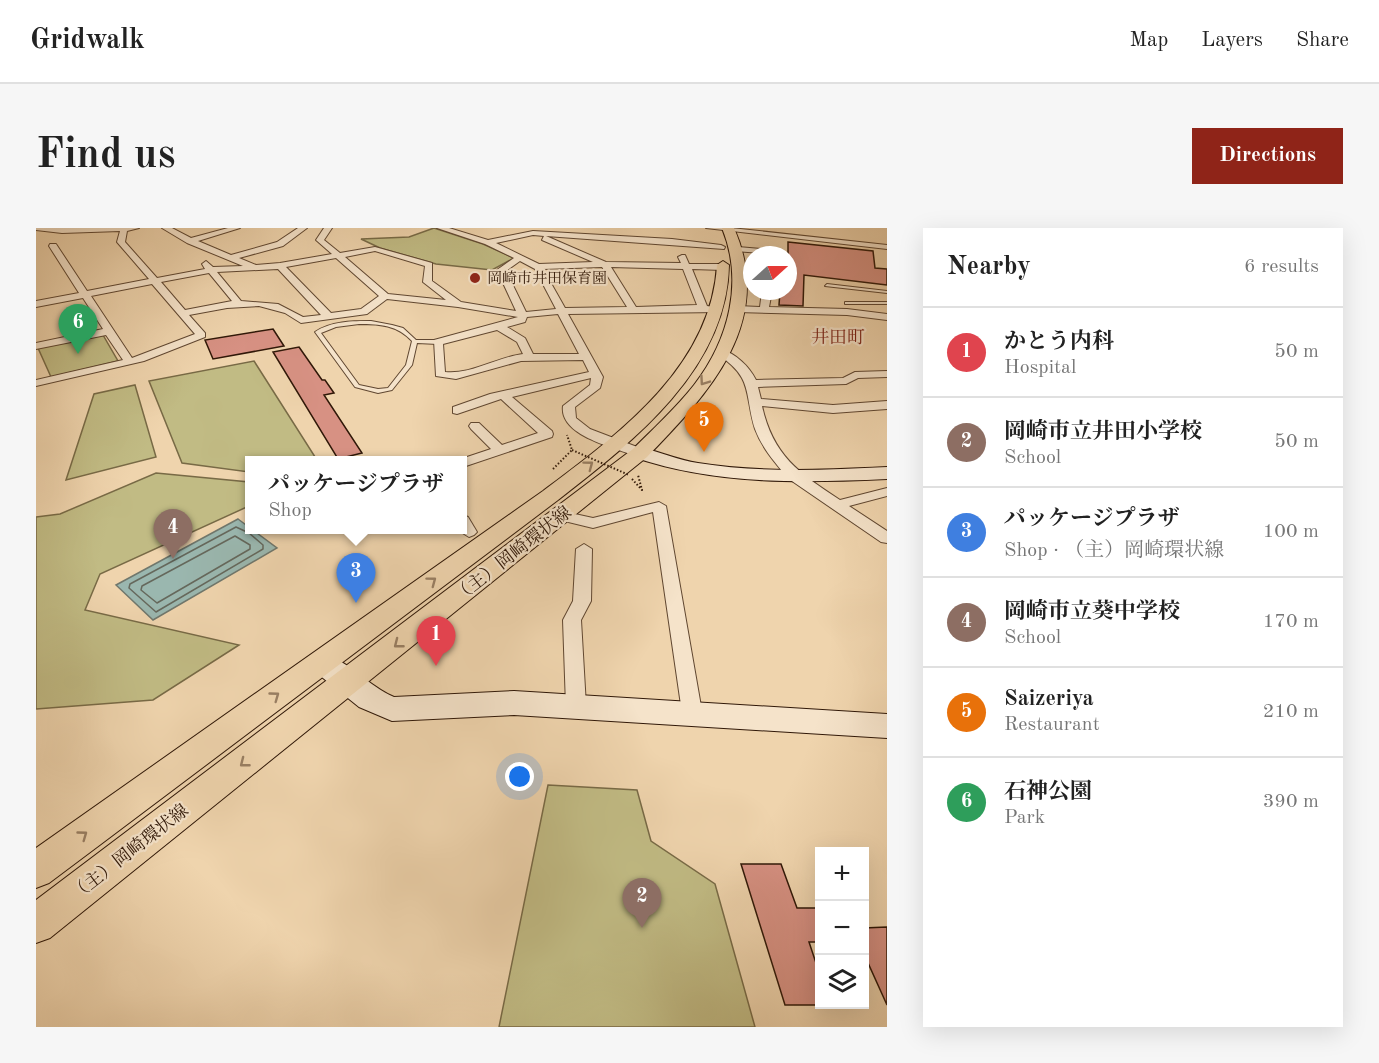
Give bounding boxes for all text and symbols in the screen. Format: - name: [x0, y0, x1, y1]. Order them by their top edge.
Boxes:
- text: Gridwalk: [30, 27, 145, 55]
- text: Map: [1129, 30, 1168, 51]
- text: Layers: [1201, 30, 1263, 51]
- text: Share: [1296, 30, 1349, 51]
- button: Directions: [1192, 128, 1343, 184]
- text: Find us: [36, 135, 175, 177]
- north arrow: [743, 246, 797, 300]
- text: Nearby: [947, 254, 1031, 280]
- text: 6 results: [1244, 257, 1319, 277]
- place label: 岡崎市井田保育園: [487, 270, 607, 287]
- marker: 岡崎市井田保育園: [468, 271, 482, 285]
- pin: 6: [58, 304, 98, 354]
- district label: 井田町: [811, 327, 865, 347]
- text: かとう内科: [1004, 331, 1114, 353]
- text: 1: [961, 342, 972, 362]
- text: 50 m: [1274, 342, 1319, 362]
- text: Hospital: [1004, 358, 1076, 378]
- one-way arrow: [700, 375, 711, 386]
- pin: 5: [684, 402, 724, 452]
- text: 岡崎市立井田小学校: [1004, 421, 1202, 443]
- text: 2: [961, 432, 972, 452]
- text: 50 m: [1274, 432, 1319, 452]
- text: School: [1004, 448, 1061, 468]
- popup: [245, 456, 467, 534]
- one-way arrow: [583, 461, 594, 472]
- text: パッケージプラザ: [268, 474, 444, 496]
- text: Shop: [268, 501, 312, 521]
- street label: （主）岡崎環状線: [449, 502, 575, 606]
- text: パッケージプラザ: [1004, 508, 1180, 530]
- pin: 4: [154, 510, 192, 559]
- text: 3: [961, 522, 972, 542]
- text: 100 m: [1263, 522, 1319, 542]
- text: Shop · （主）岡崎環状線: [1004, 541, 1224, 561]
- pin: 3: [336, 554, 376, 603]
- one-way arrow: [426, 577, 437, 588]
- text: 岡崎市立葵中学校: [1004, 601, 1180, 623]
- text: 4: [961, 612, 972, 632]
- text: 170 m: [1263, 612, 1319, 632]
- pin: 1: [416, 616, 456, 666]
- text: School: [1004, 628, 1061, 648]
- one-way arrow: [393, 636, 404, 647]
- text: Saizeriya: [1004, 688, 1094, 710]
- one-way arrow: [269, 693, 280, 704]
- text: 5: [961, 702, 972, 722]
- text: 210 m: [1263, 702, 1319, 722]
- text: Restaurant: [1004, 715, 1100, 735]
- one-way arrow: [239, 756, 250, 767]
- your location: [505, 762, 534, 791]
- text: 石神公園: [1004, 781, 1092, 803]
- text: 6: [961, 792, 972, 812]
- text: 390 m: [1263, 792, 1319, 812]
- street label: （主）岡崎環状線: [66, 800, 192, 904]
- text: Park: [1004, 808, 1045, 828]
- one-way arrow: [77, 831, 88, 842]
- map controls: [815, 847, 869, 1009]
- button: +: [815, 847, 869, 901]
- pin: 2: [622, 878, 662, 928]
- button: −: [815, 901, 869, 955]
- button: layers: [815, 955, 869, 1009]

